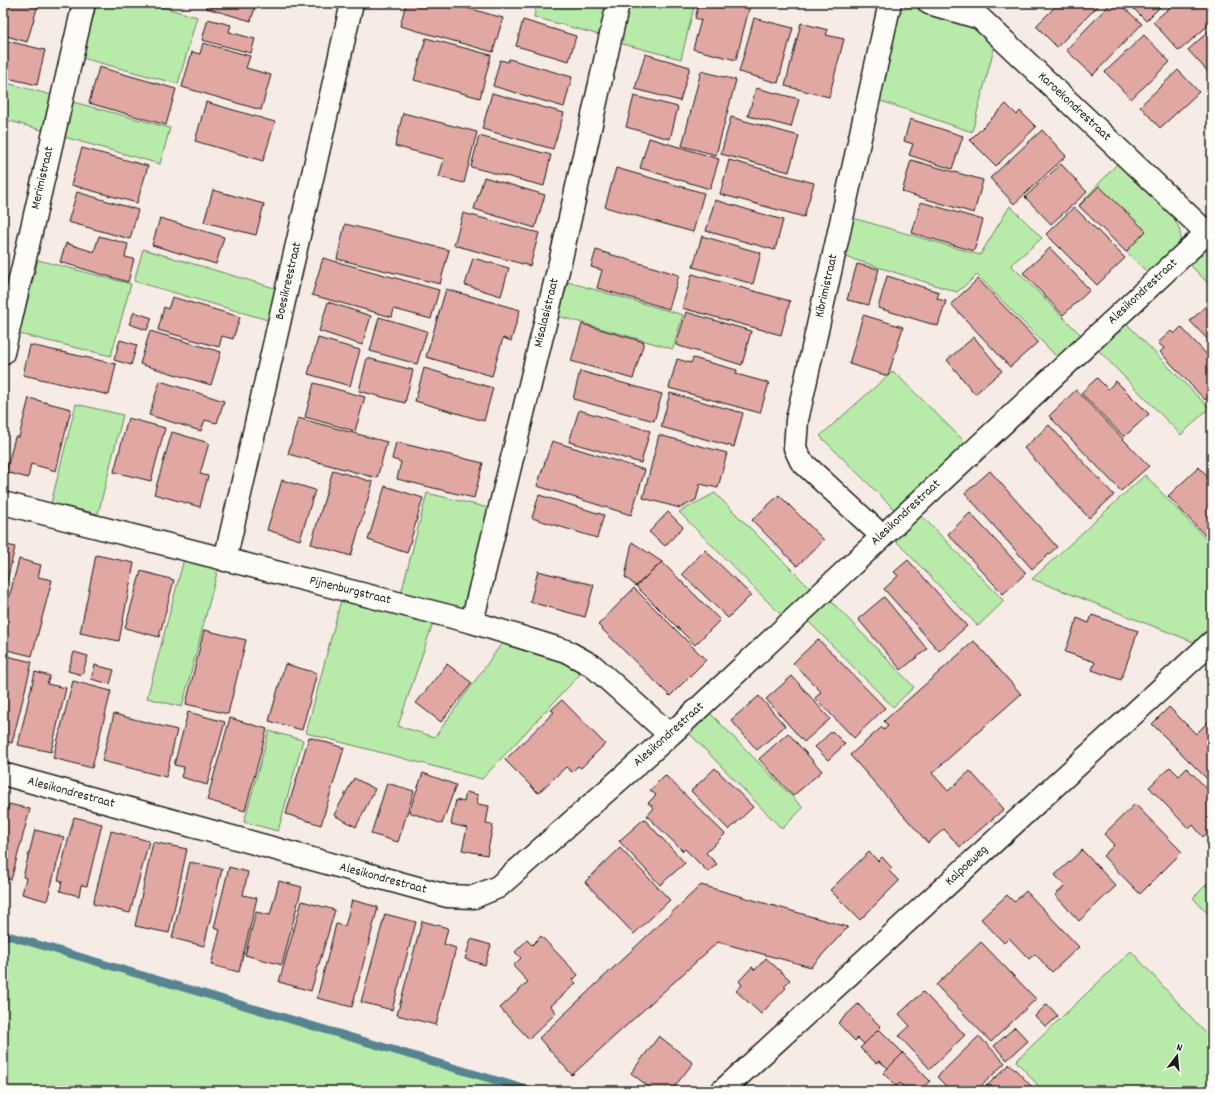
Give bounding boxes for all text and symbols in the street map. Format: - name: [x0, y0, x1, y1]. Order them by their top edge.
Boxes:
- street label: Karoekondrestraat: [1033, 68, 1115, 146]
- street label: Merimistraat: [27, 145, 59, 211]
- street label: Boesikreestraat: [271, 240, 307, 322]
- street label: Kibrimistraat: [810, 252, 844, 320]
- street label: Alesikondrestraat: [1104, 254, 1182, 330]
- street label: Misalasistraat: [529, 276, 565, 350]
- street label: Alesikondrestraat: [867, 475, 945, 551]
- street label: Pijnenburgstraat: [307, 572, 393, 610]
- street label: Alesikondrestraat: [629, 698, 709, 772]
- street label: Alesikondrestraat: [25, 772, 117, 814]
- street label: Kalpoeweg: [941, 841, 993, 891]
- street label: Alesikondrestraat: [337, 858, 429, 900]
- north arrow: [1157, 1036, 1197, 1076]
- text: N: [1174, 1040, 1185, 1057]

